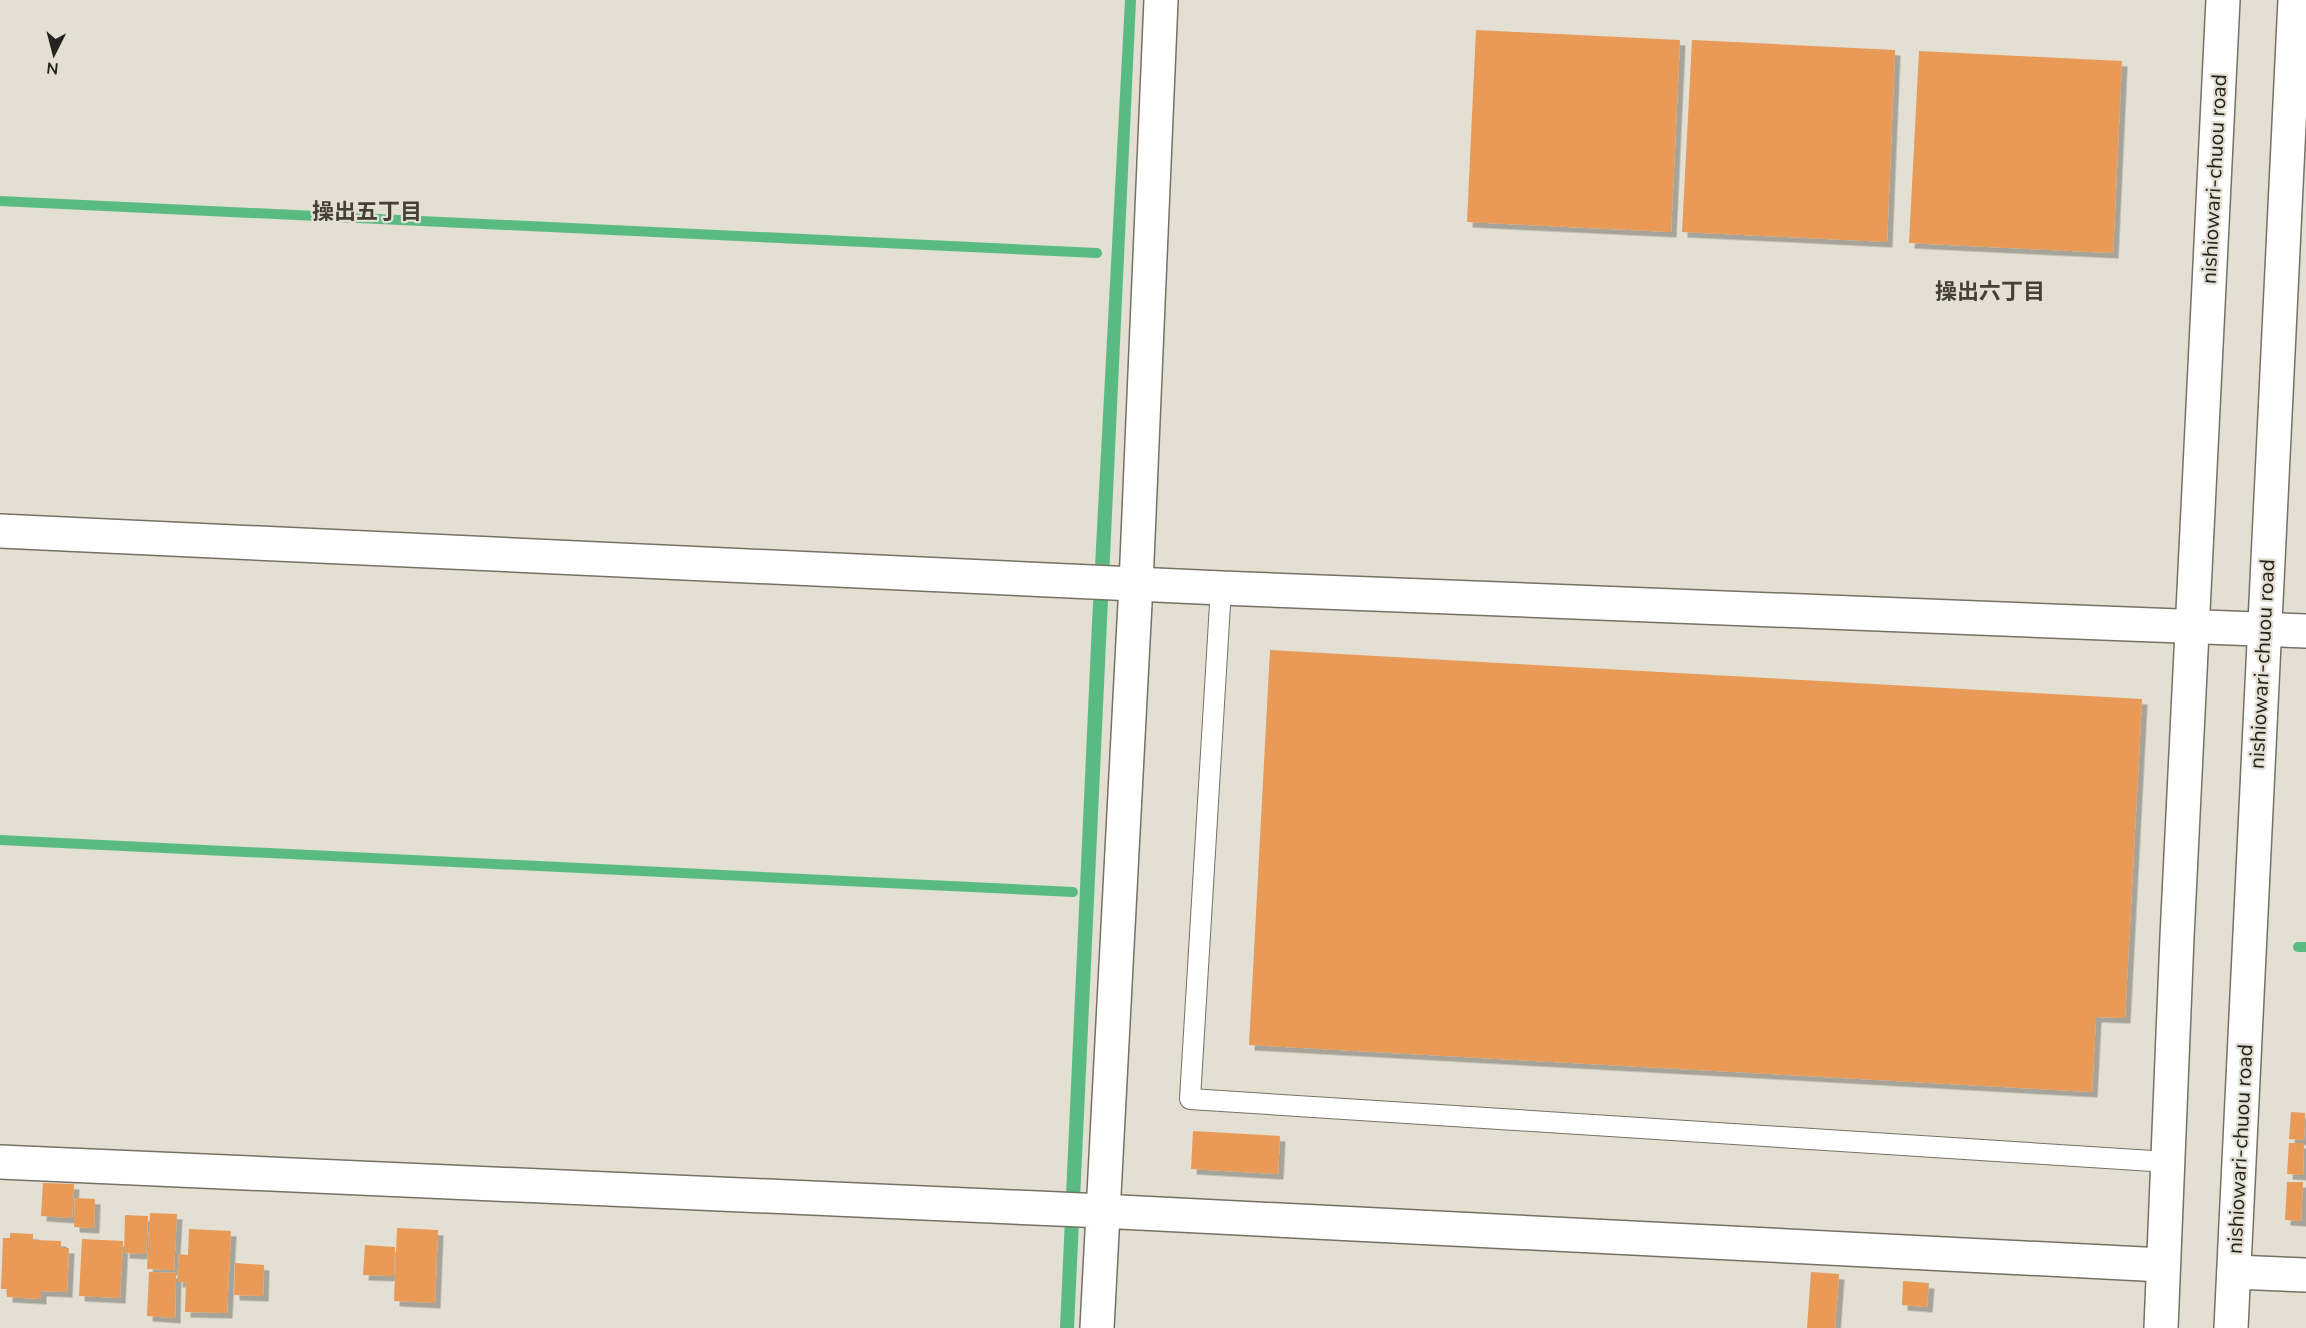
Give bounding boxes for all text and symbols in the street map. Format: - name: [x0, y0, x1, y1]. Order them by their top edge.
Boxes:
- north arrow: [24, 24, 84, 84]
- text: N: [45, 56, 60, 79]
- street label: nishiowari-chuou road: [2195, 73, 2233, 285]
- district label: 操出五丁目: [312, 197, 422, 227]
- district label: 操出六丁目: [1935, 277, 2045, 307]
- street label: nishiowari-chuou road: [2243, 558, 2281, 770]
- street label: nishiowari-chuou road: [2221, 1043, 2259, 1255]

